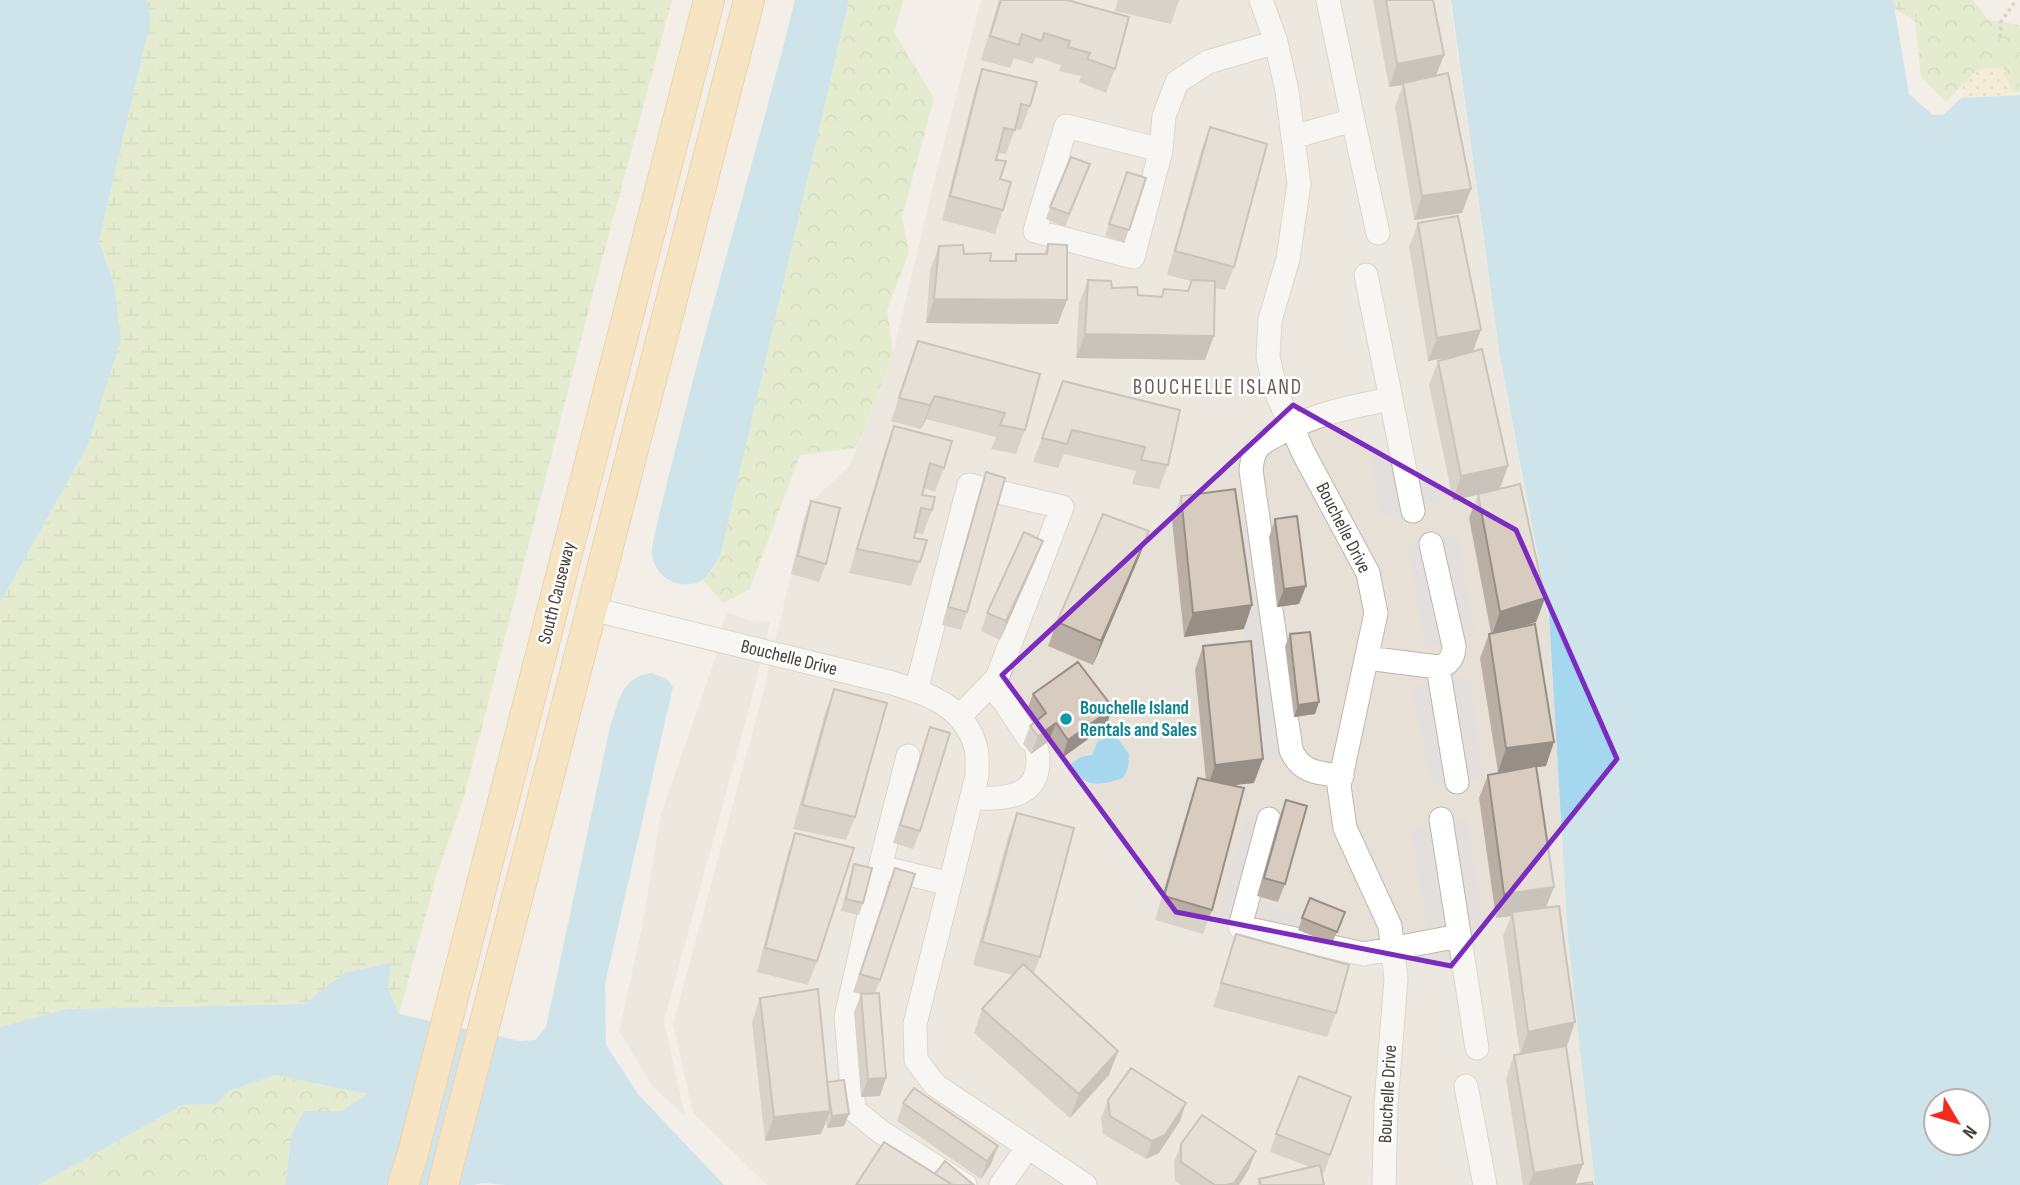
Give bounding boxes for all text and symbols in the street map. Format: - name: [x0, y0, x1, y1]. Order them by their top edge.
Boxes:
- district label: BOUCHELLE ISLAND: [1133, 375, 1303, 400]
- street label: Bouchelle Drive: [1310, 479, 1376, 577]
- street label: South Causeway: [533, 539, 581, 646]
- street label: Bouchelle Drive: [738, 635, 840, 681]
- place label: Bouchelle Island Rentals and Sales: [1080, 697, 1197, 742]
- marker: Bouchelle Island Rentals and Sales: [1058, 711, 1074, 727]
- street label: Bouchelle Drive: [1374, 1044, 1402, 1144]
- north arrow: [1922, 1087, 1992, 1157]
- text: N: [1957, 1120, 1981, 1143]

